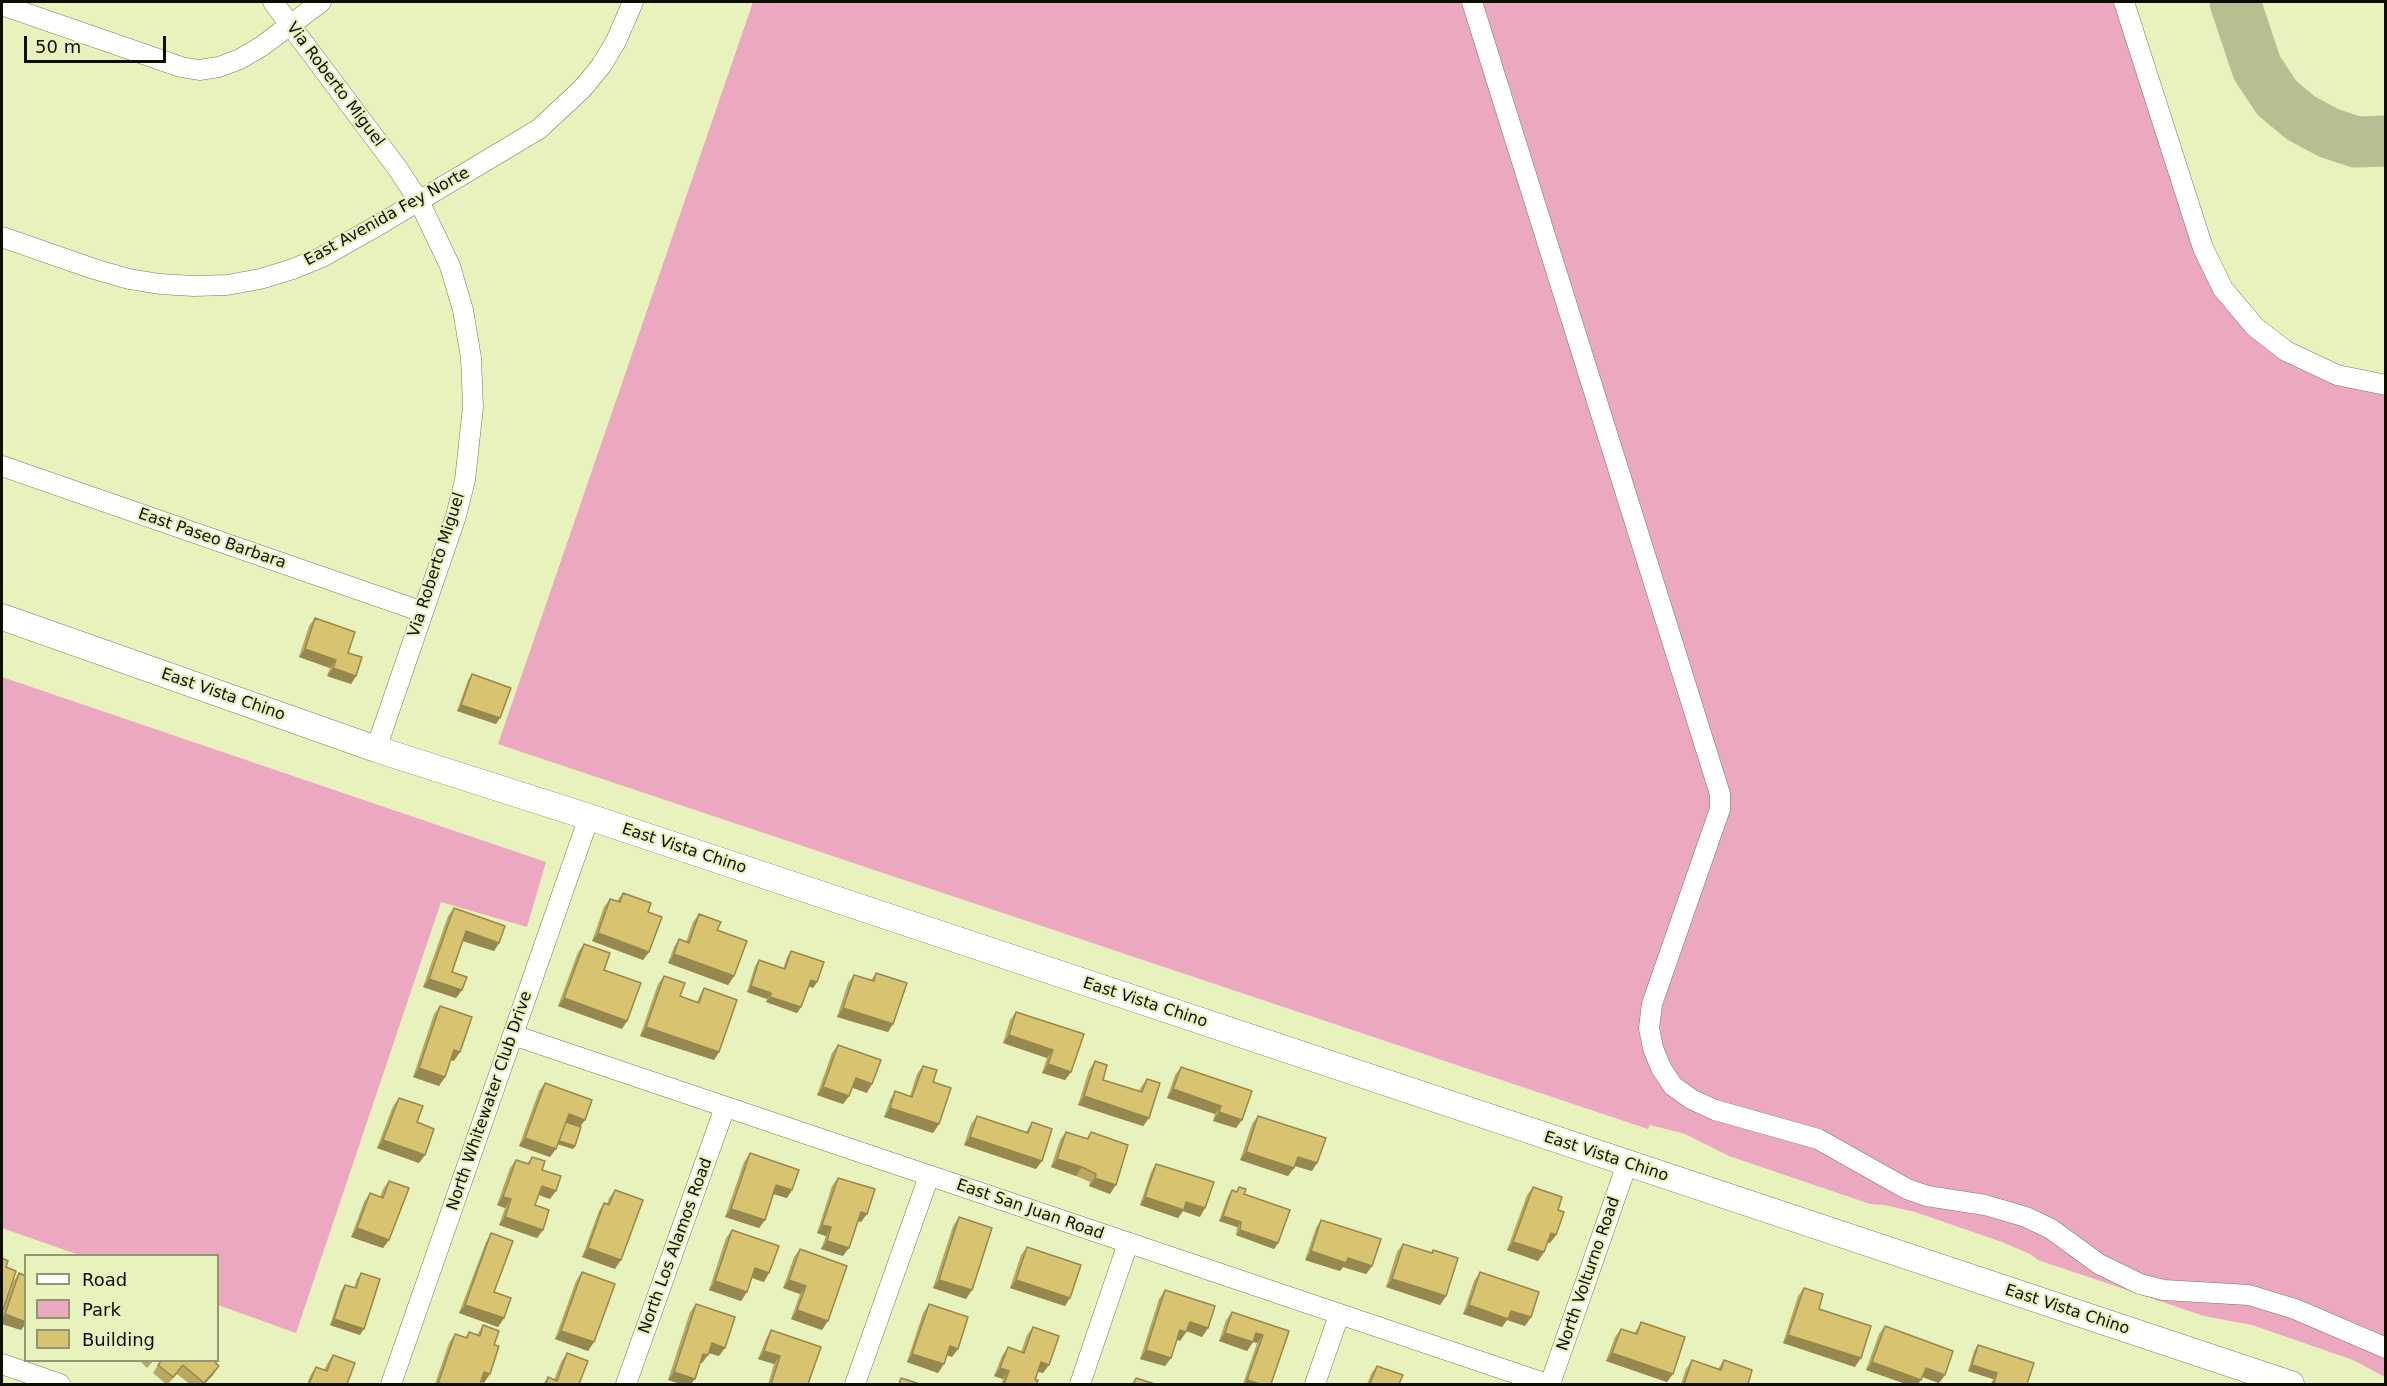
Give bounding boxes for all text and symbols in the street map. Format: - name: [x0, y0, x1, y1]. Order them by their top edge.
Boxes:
- street label: Via Roberto Miguel: [282, 19, 388, 151]
- scale bar: [27, 24, 170, 62]
- text: 50 m: [35, 36, 81, 57]
- street label: East Avenida Fey Norte: [301, 164, 473, 270]
- street label: Via Roberto Miguel: [405, 490, 469, 640]
- street label: East Paseo Barbara: [136, 505, 288, 573]
- street label: East Vista Chino: [158, 665, 288, 725]
- street label: East Vista Chino: [619, 820, 749, 878]
- street label: East Vista Chino: [1080, 974, 1210, 1032]
- street label: North Whitewater Club Drive: [443, 989, 537, 1213]
- street label: East Vista Chino: [1541, 1128, 1671, 1186]
- street label: North Los Alamos Road: [635, 1155, 717, 1337]
- street label: East San Juan Road: [954, 1176, 1106, 1244]
- street label: North Volturno Road: [1554, 1194, 1624, 1354]
- legend: [24, 1254, 219, 1362]
- text: Road: [82, 1269, 127, 1290]
- street label: East Vista Chino: [2002, 1281, 2132, 1339]
- text: Park: [82, 1299, 121, 1320]
- text: Building: [82, 1329, 155, 1350]

